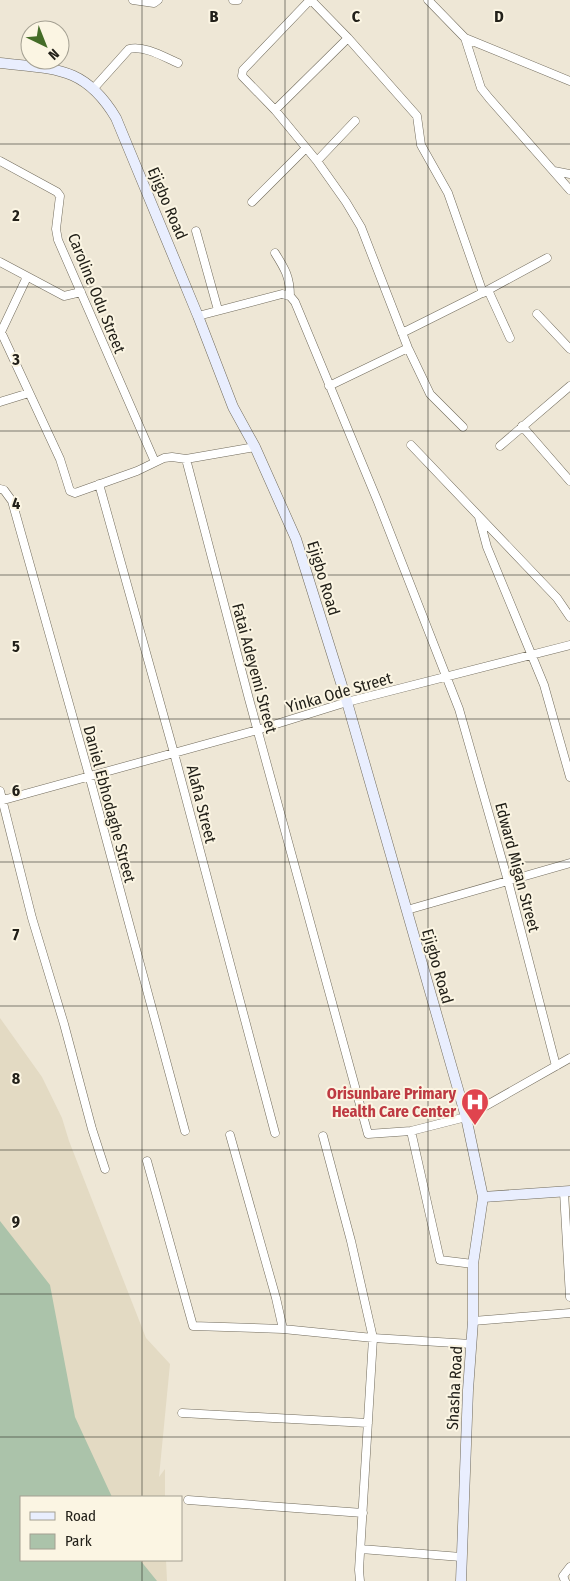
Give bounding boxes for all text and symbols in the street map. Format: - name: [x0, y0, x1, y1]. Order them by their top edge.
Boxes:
- text: B: [210, 7, 219, 26]
- text: C: [352, 7, 361, 26]
- text: D: [494, 7, 504, 26]
- north arrow: [20, 20, 70, 70]
- text: N: [45, 45, 62, 63]
- street label: Ejigbo Road: [144, 164, 191, 242]
- text: 2: [11, 206, 20, 225]
- street label: Caroline Odu Street: [64, 230, 130, 357]
- text: 3: [11, 350, 20, 369]
- text: 4: [12, 494, 20, 513]
- street label: Ejigbo Road: [303, 539, 344, 618]
- street label: Fatai Adeyemi Street: [228, 601, 281, 736]
- text: 5: [12, 637, 20, 656]
- street label: Yinka Ode Street: [284, 668, 395, 717]
- street label: Daniel Ebhodaghe Street: [79, 724, 140, 885]
- street label: Alafia Street: [183, 763, 221, 846]
- text: 6: [12, 781, 20, 800]
- street label: Edward Migan Street: [491, 800, 544, 935]
- text: 7: [13, 925, 20, 944]
- street label: Ejigbo Road: [418, 927, 457, 1006]
- text: 8: [12, 1069, 21, 1088]
- place label: Orisunbare Primary Health Care Center: [327, 1084, 456, 1121]
- hospital icon: Orisunbare Primary Health Care Center: [460, 1087, 490, 1126]
- text: 9: [12, 1212, 20, 1231]
- street label: Shasha Road: [443, 1346, 466, 1431]
- legend: [20, 1496, 182, 1561]
- text: Road: [65, 1507, 96, 1525]
- text: Park: [65, 1532, 92, 1550]

